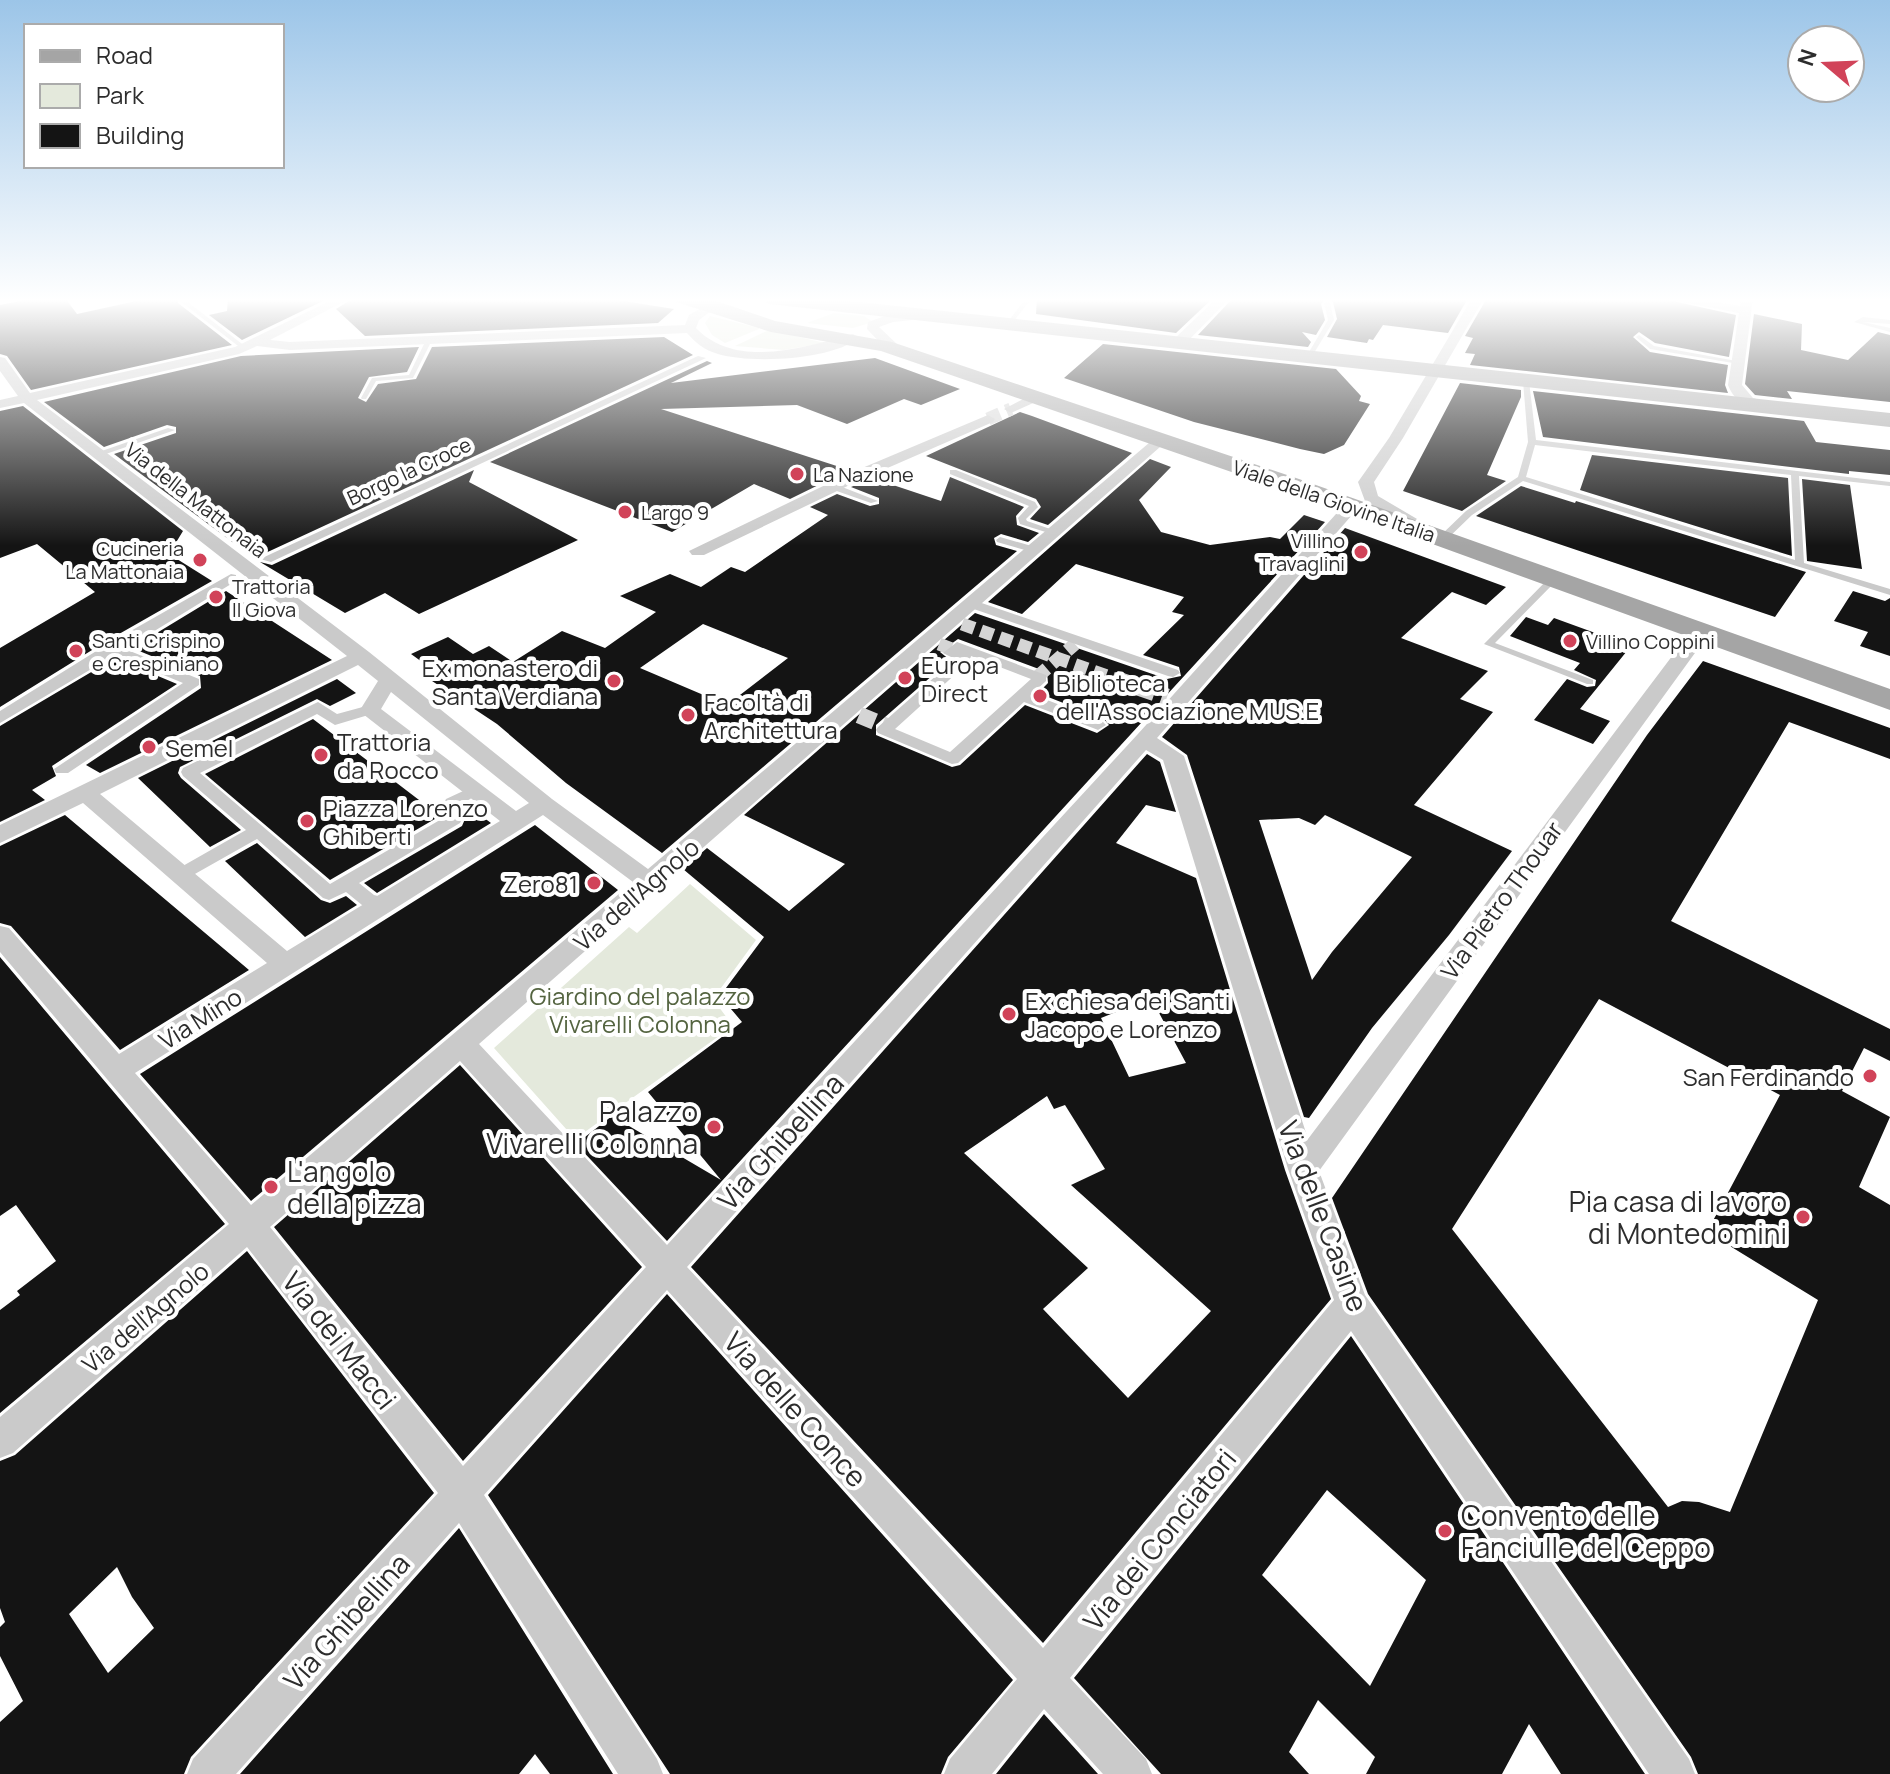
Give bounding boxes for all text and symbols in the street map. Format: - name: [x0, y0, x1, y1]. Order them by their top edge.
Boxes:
- legend: [24, 24, 284, 168]
- north arrow: [1786, 24, 1866, 104]
- text: Road: [96, 38, 153, 71]
- text: N: [1790, 45, 1824, 70]
- text: Park: [96, 78, 145, 111]
- text: Building: [96, 118, 184, 151]
- street label: Borgo la Croce: [343, 430, 475, 512]
- street label: Via della Mattonaia: [120, 436, 272, 564]
- street label: Viale della Giovine Italia: [1229, 454, 1439, 548]
- place label: La Nazione: [813, 461, 914, 488]
- marker: La Nazione: [788, 465, 806, 483]
- place label: Largo 9: [641, 499, 709, 526]
- marker: Largo 9: [616, 503, 634, 521]
- place label: Villino Travaglini: [1258, 527, 1345, 577]
- place label: Cucineria La Mattonaia: [65, 535, 184, 585]
- marker: Villino Travaglini: [1352, 543, 1370, 561]
- marker: Cucineria La Mattonaia: [191, 551, 209, 569]
- place label: Trattoria Il Giova: [232, 573, 311, 623]
- marker: Trattoria Il Giova: [207, 588, 225, 606]
- place label: Santi Crispino e Crespiniano: [92, 627, 221, 677]
- place label: Villino Coppini: [1586, 628, 1715, 655]
- marker: Villino Coppini: [1561, 632, 1579, 650]
- marker: Santi Crispino e Crespiniano: [67, 642, 85, 660]
- place label: Europa Direct: [921, 648, 999, 709]
- place label: Ex monastero di Santa Verdiana: [422, 651, 598, 712]
- place label: Biblioteca dell'Associazione MUS.E: [1056, 666, 1319, 727]
- marker: Europa Direct: [896, 669, 914, 687]
- marker: Ex monastero di Santa Verdiana: [605, 672, 623, 690]
- place label: Facoltà di Architettura: [704, 685, 837, 746]
- marker: Biblioteca dell'Associazione MUS.E: [1031, 687, 1049, 705]
- marker: Facoltà di Architettura: [679, 706, 697, 724]
- place label: Trattoria da Rocco: [337, 725, 439, 786]
- place label: Semel: [165, 731, 233, 764]
- marker: Semel: [140, 738, 158, 756]
- marker: Trattoria da Rocco: [312, 746, 330, 764]
- place label: Piazza Lorenzo Ghiberti: [323, 791, 488, 852]
- marker: Piazza Lorenzo Ghiberti: [298, 812, 316, 830]
- street label: Via Pietro Thouar: [1432, 814, 1570, 986]
- street label: Via dell'Agnolo: [566, 830, 706, 958]
- place label: Zero81: [503, 867, 578, 900]
- marker: Zero81: [585, 874, 603, 892]
- park label: Giardino del palazzo Vivarelli Colonna: [529, 979, 751, 1040]
- street label: Via Mino: [152, 980, 248, 1056]
- place label: Ex chiesa dei Santi Jacopo e Lorenzo: [1025, 984, 1230, 1045]
- marker: Ex chiesa dei Santi Jacopo e Lorenzo: [1000, 1005, 1018, 1023]
- place label: San Ferdinando: [1683, 1060, 1854, 1093]
- street label: Via Ghibellina: [708, 1064, 852, 1218]
- marker: San Ferdinando: [1861, 1067, 1879, 1085]
- place label: Palazzo Vivarelli Colonna: [486, 1092, 698, 1162]
- street label: Via delle Casine: [1270, 1115, 1378, 1317]
- marker: Palazzo Vivarelli Colonna: [705, 1118, 723, 1136]
- place label: L'angolo della pizza: [287, 1152, 422, 1222]
- marker: L'angolo della pizza: [262, 1178, 280, 1196]
- place label: Pia casa di lavoro di Montedomini: [1569, 1182, 1787, 1252]
- marker: Pia casa di lavoro di Montedomini: [1794, 1208, 1812, 1226]
- street label: Via dell'Agnolo: [75, 1254, 215, 1380]
- street label: Via dei Macci: [274, 1263, 406, 1417]
- street label: Via delle Conce: [716, 1323, 876, 1495]
- street label: Via dei Conciatori: [1074, 1440, 1244, 1638]
- place label: Convento delle Fanciulle del Ceppo: [1461, 1496, 1711, 1566]
- marker: Convento delle Fanciulle del Ceppo: [1436, 1522, 1454, 1540]
- street label: Via Ghibellina: [274, 1544, 418, 1698]

